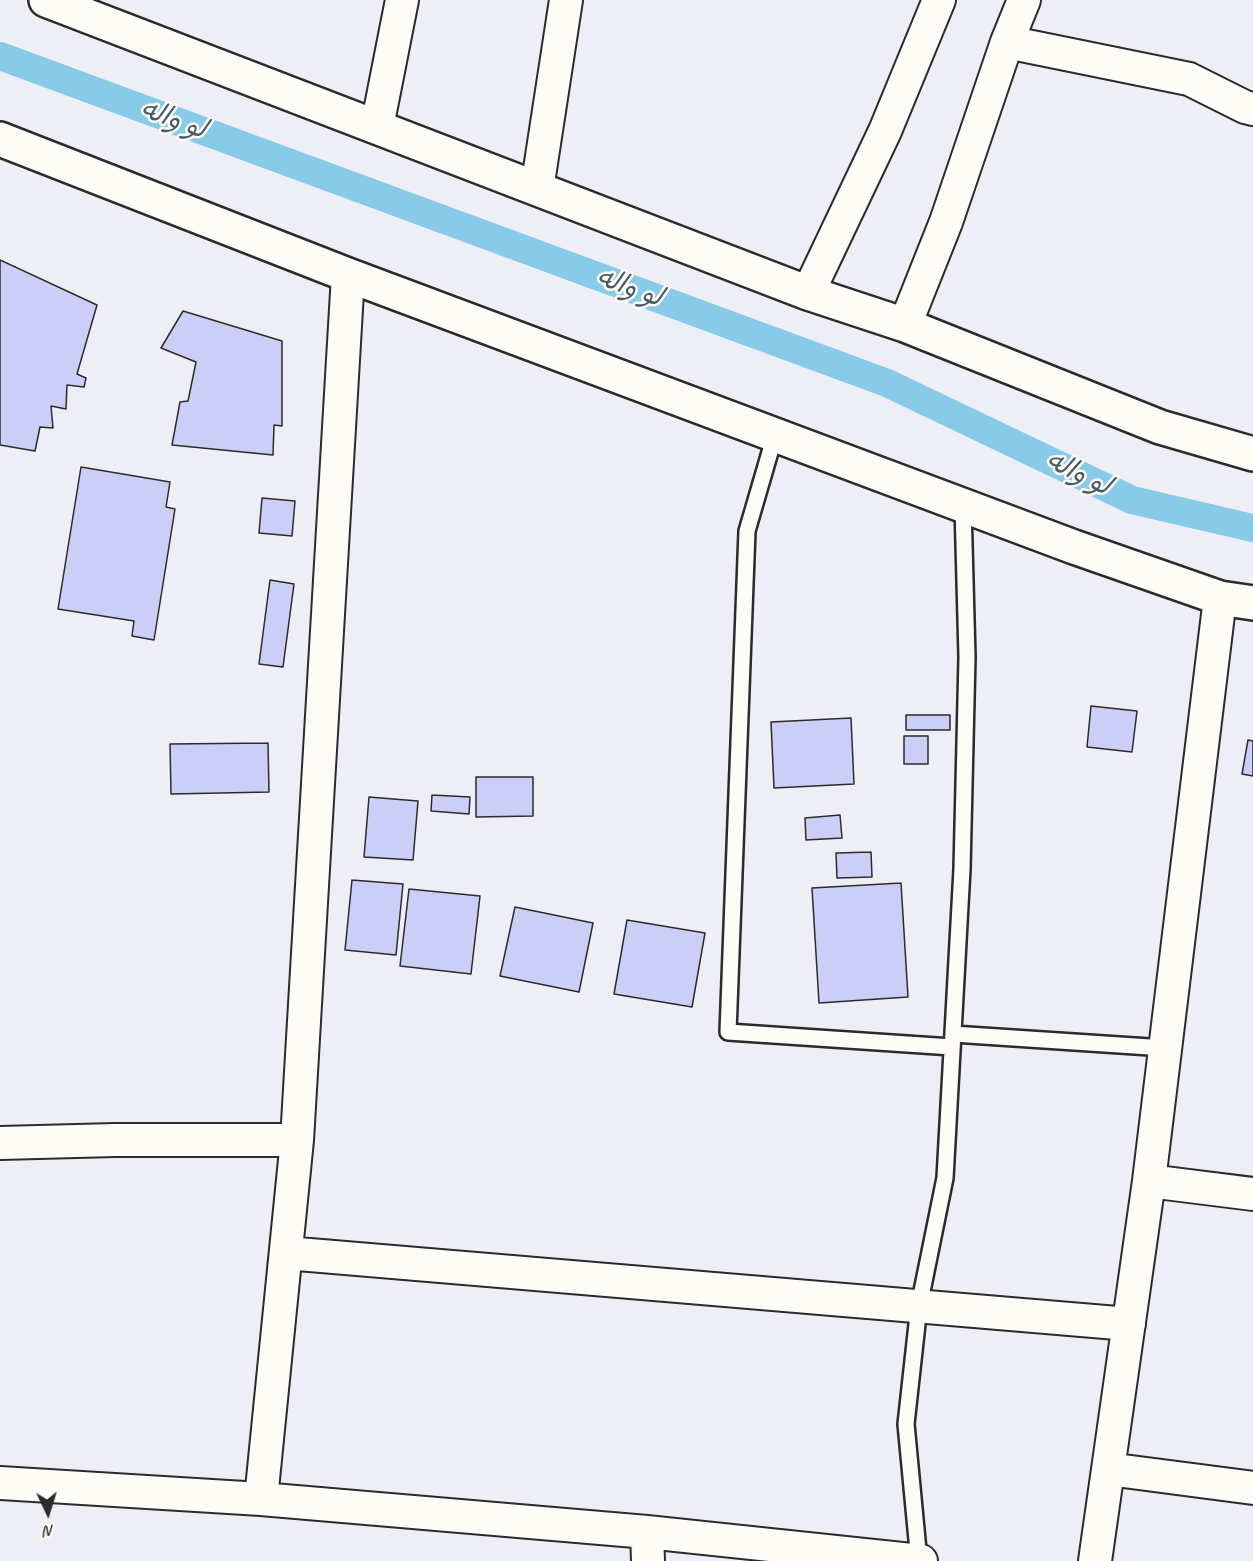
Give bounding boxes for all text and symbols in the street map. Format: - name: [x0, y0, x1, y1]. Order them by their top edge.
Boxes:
- water label: لو واله: [136, 93, 210, 147]
- water label: لو واله: [592, 261, 666, 315]
- water label: لو واله: [1041, 445, 1115, 503]
- north arrow: [18, 1483, 78, 1543]
- text: N: [44, 1521, 55, 1541]

